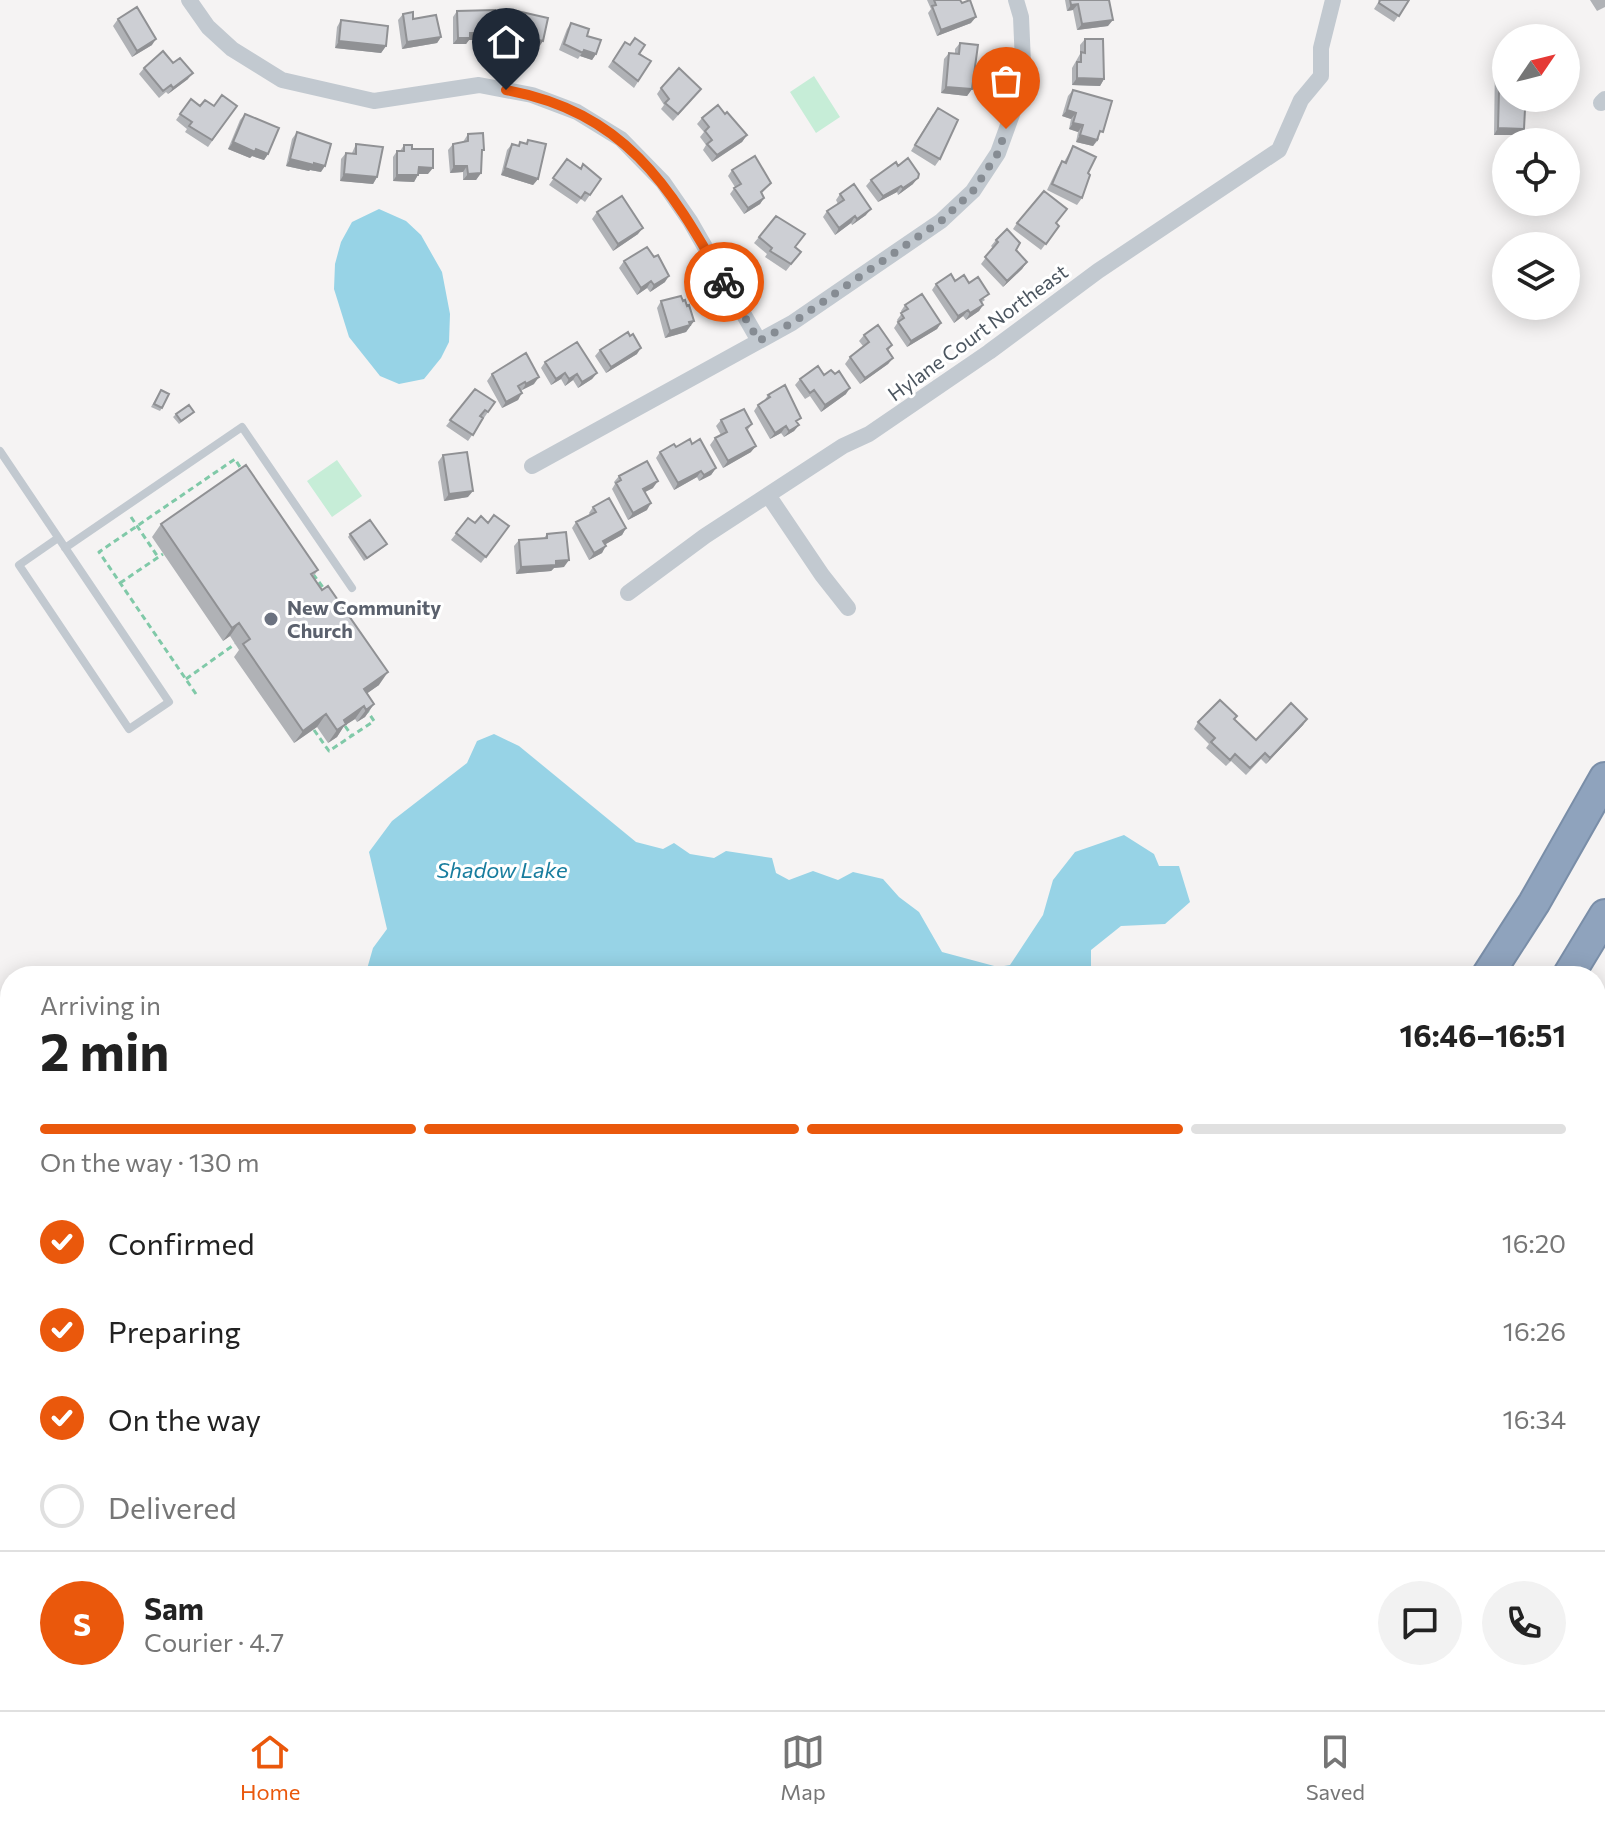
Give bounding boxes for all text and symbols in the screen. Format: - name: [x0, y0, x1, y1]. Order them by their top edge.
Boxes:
- pin: [472, 8, 540, 90]
- icon: home: [484, 20, 528, 64]
- north arrow: [1492, 24, 1580, 112]
- map controls: [1492, 24, 1580, 320]
- pin: [972, 47, 1040, 129]
- icon: bag: [984, 59, 1028, 103]
- button: locate: [1492, 128, 1580, 216]
- button: layers: [1492, 232, 1580, 320]
- courier: [684, 242, 764, 322]
- street label: Hylane Court Northeast: [883, 259, 1072, 406]
- icon: bike: [702, 260, 746, 304]
- place label: New Community Church: [287, 595, 441, 642]
- marker: New Community Church: [262, 610, 280, 628]
- water label: Shadow Lake: [436, 856, 568, 883]
- text: Arriving in: [40, 989, 161, 1020]
- text: 16:46–16:51: [1400, 1016, 1566, 1053]
- text: 2 min: [40, 1018, 169, 1082]
- text: On the way · 130 m: [40, 1146, 259, 1177]
- icon: check: [40, 1220, 84, 1264]
- text: Confirmed: [108, 1224, 255, 1261]
- text: 16:20: [1502, 1227, 1566, 1258]
- icon: check: [40, 1308, 84, 1352]
- text: Preparing: [108, 1312, 241, 1349]
- text: 16:26: [1503, 1315, 1566, 1346]
- icon: check: [40, 1396, 84, 1440]
- text: On the way: [108, 1400, 261, 1437]
- text: 16:34: [1503, 1403, 1566, 1434]
- text: Delivered: [108, 1488, 237, 1525]
- button: chat: [1378, 1581, 1462, 1665]
- button: phone: [1482, 1581, 1566, 1665]
- text: Sam: [144, 1589, 204, 1626]
- text: S: [73, 1605, 91, 1642]
- text: Courier · 4.7: [144, 1626, 284, 1657]
- tab: Home: [240, 1730, 300, 1805]
- tab: Map: [780, 1730, 826, 1805]
- tab: Saved: [1306, 1730, 1365, 1805]

